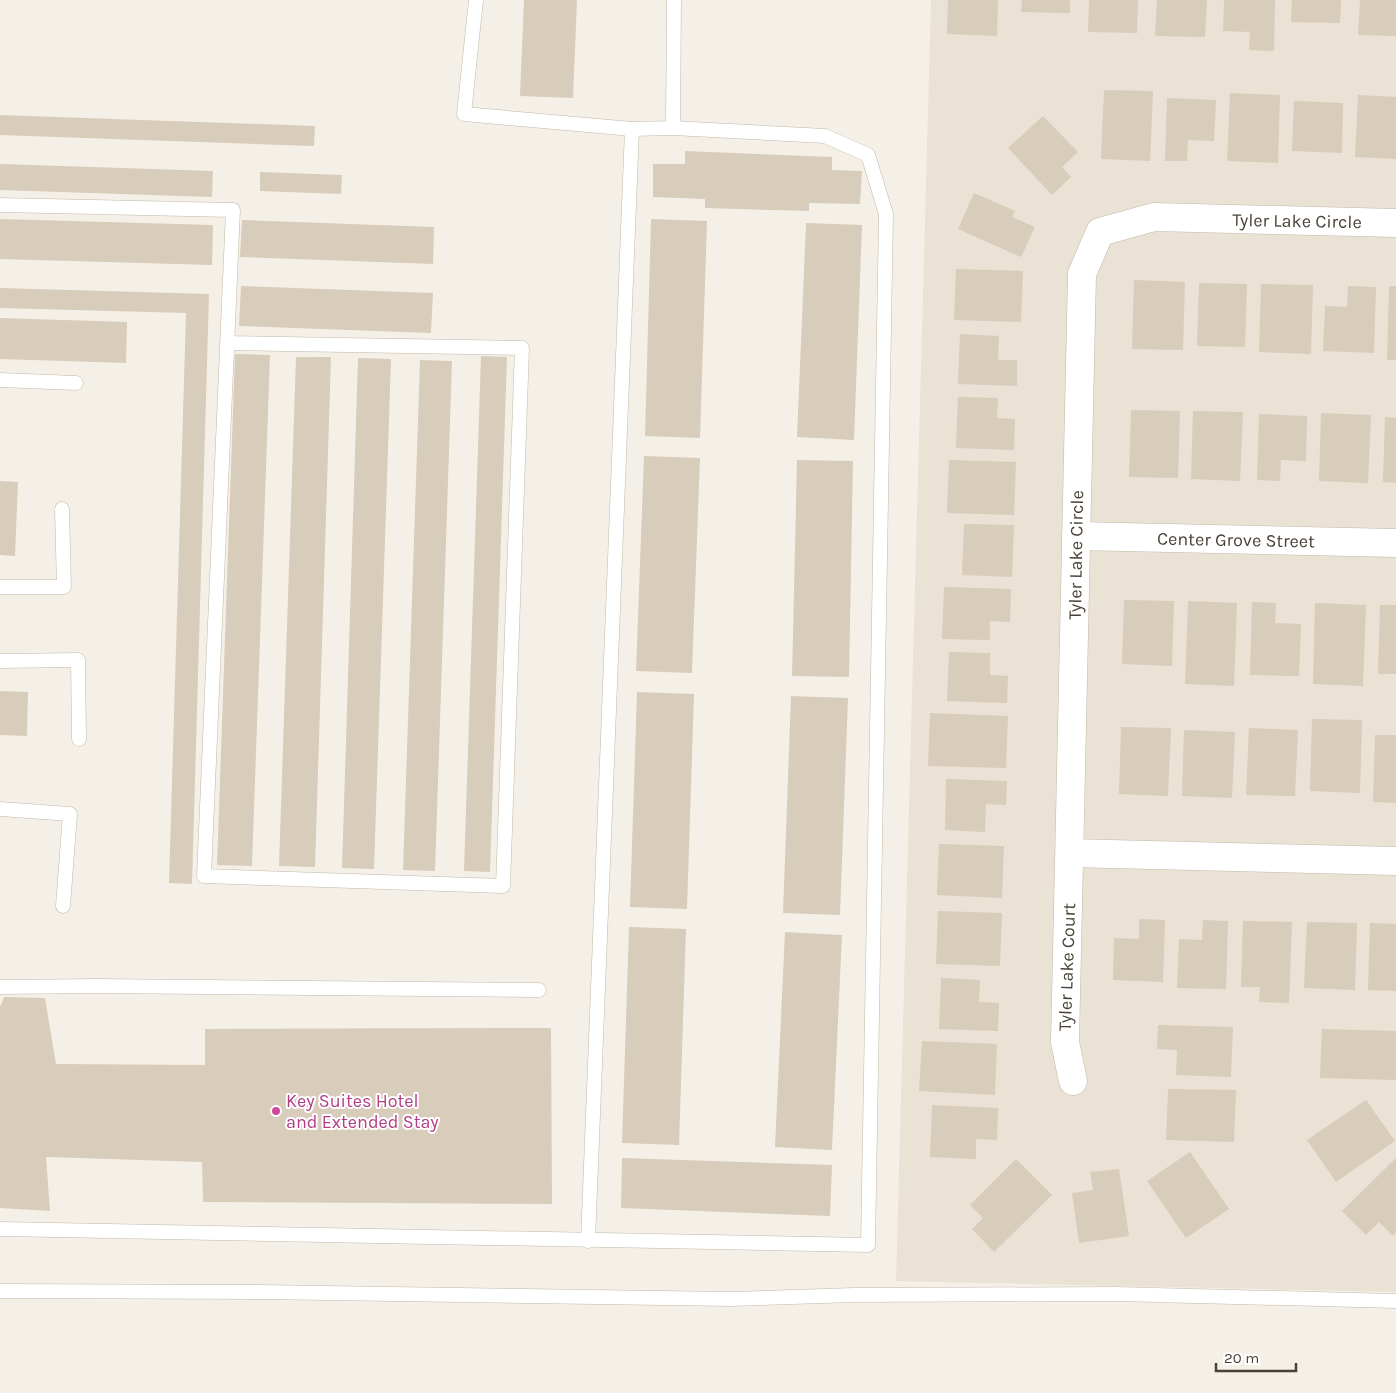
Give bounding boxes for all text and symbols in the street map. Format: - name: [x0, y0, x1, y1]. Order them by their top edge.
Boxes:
- street label: Tyler Lake Circle: [1232, 209, 1362, 233]
- street label: Tyler Lake Circle: [1064, 490, 1088, 620]
- street label: Center Grove Street: [1157, 528, 1315, 552]
- street label: Tyler Lake Court: [1054, 902, 1080, 1031]
- place label: Key Suites Hotel and Extended Stay: [286, 1090, 439, 1133]
- marker: Key Suites Hotel and Extended Stay: [270, 1105, 282, 1117]
- scale bar: [1216, 1340, 1296, 1372]
- text: 20 m: [1224, 1349, 1259, 1367]

